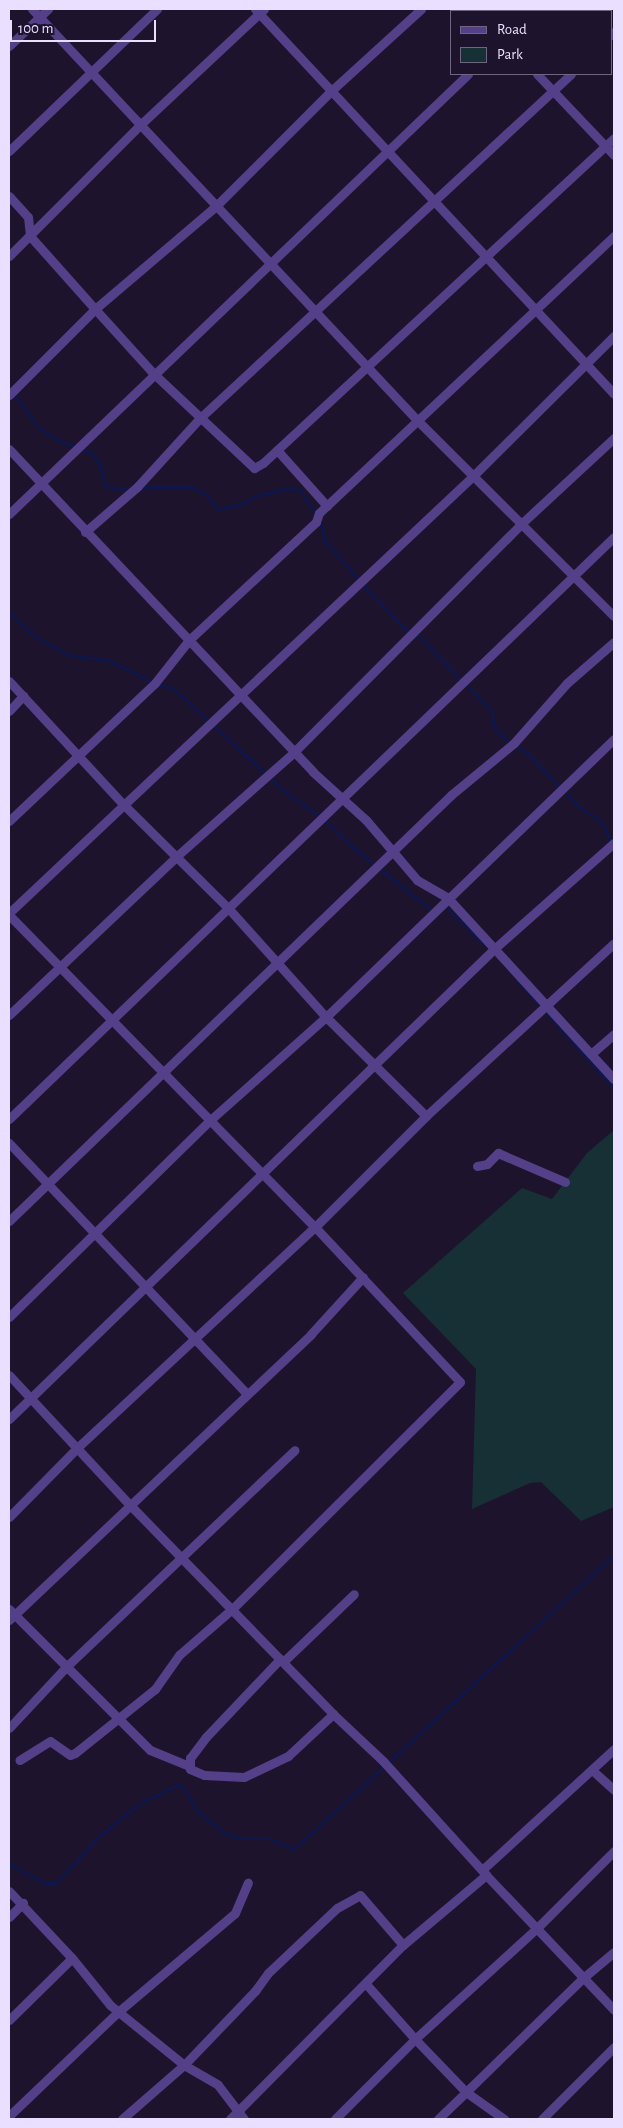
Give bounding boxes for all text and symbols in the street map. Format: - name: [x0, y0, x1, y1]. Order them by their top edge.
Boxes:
- scale bar: [12, 10, 159, 42]
- legend: [450, 10, 613, 75]
- text: 100 m: [18, 21, 53, 36]
- text: Road: [497, 22, 527, 37]
- text: Park: [497, 47, 523, 62]

